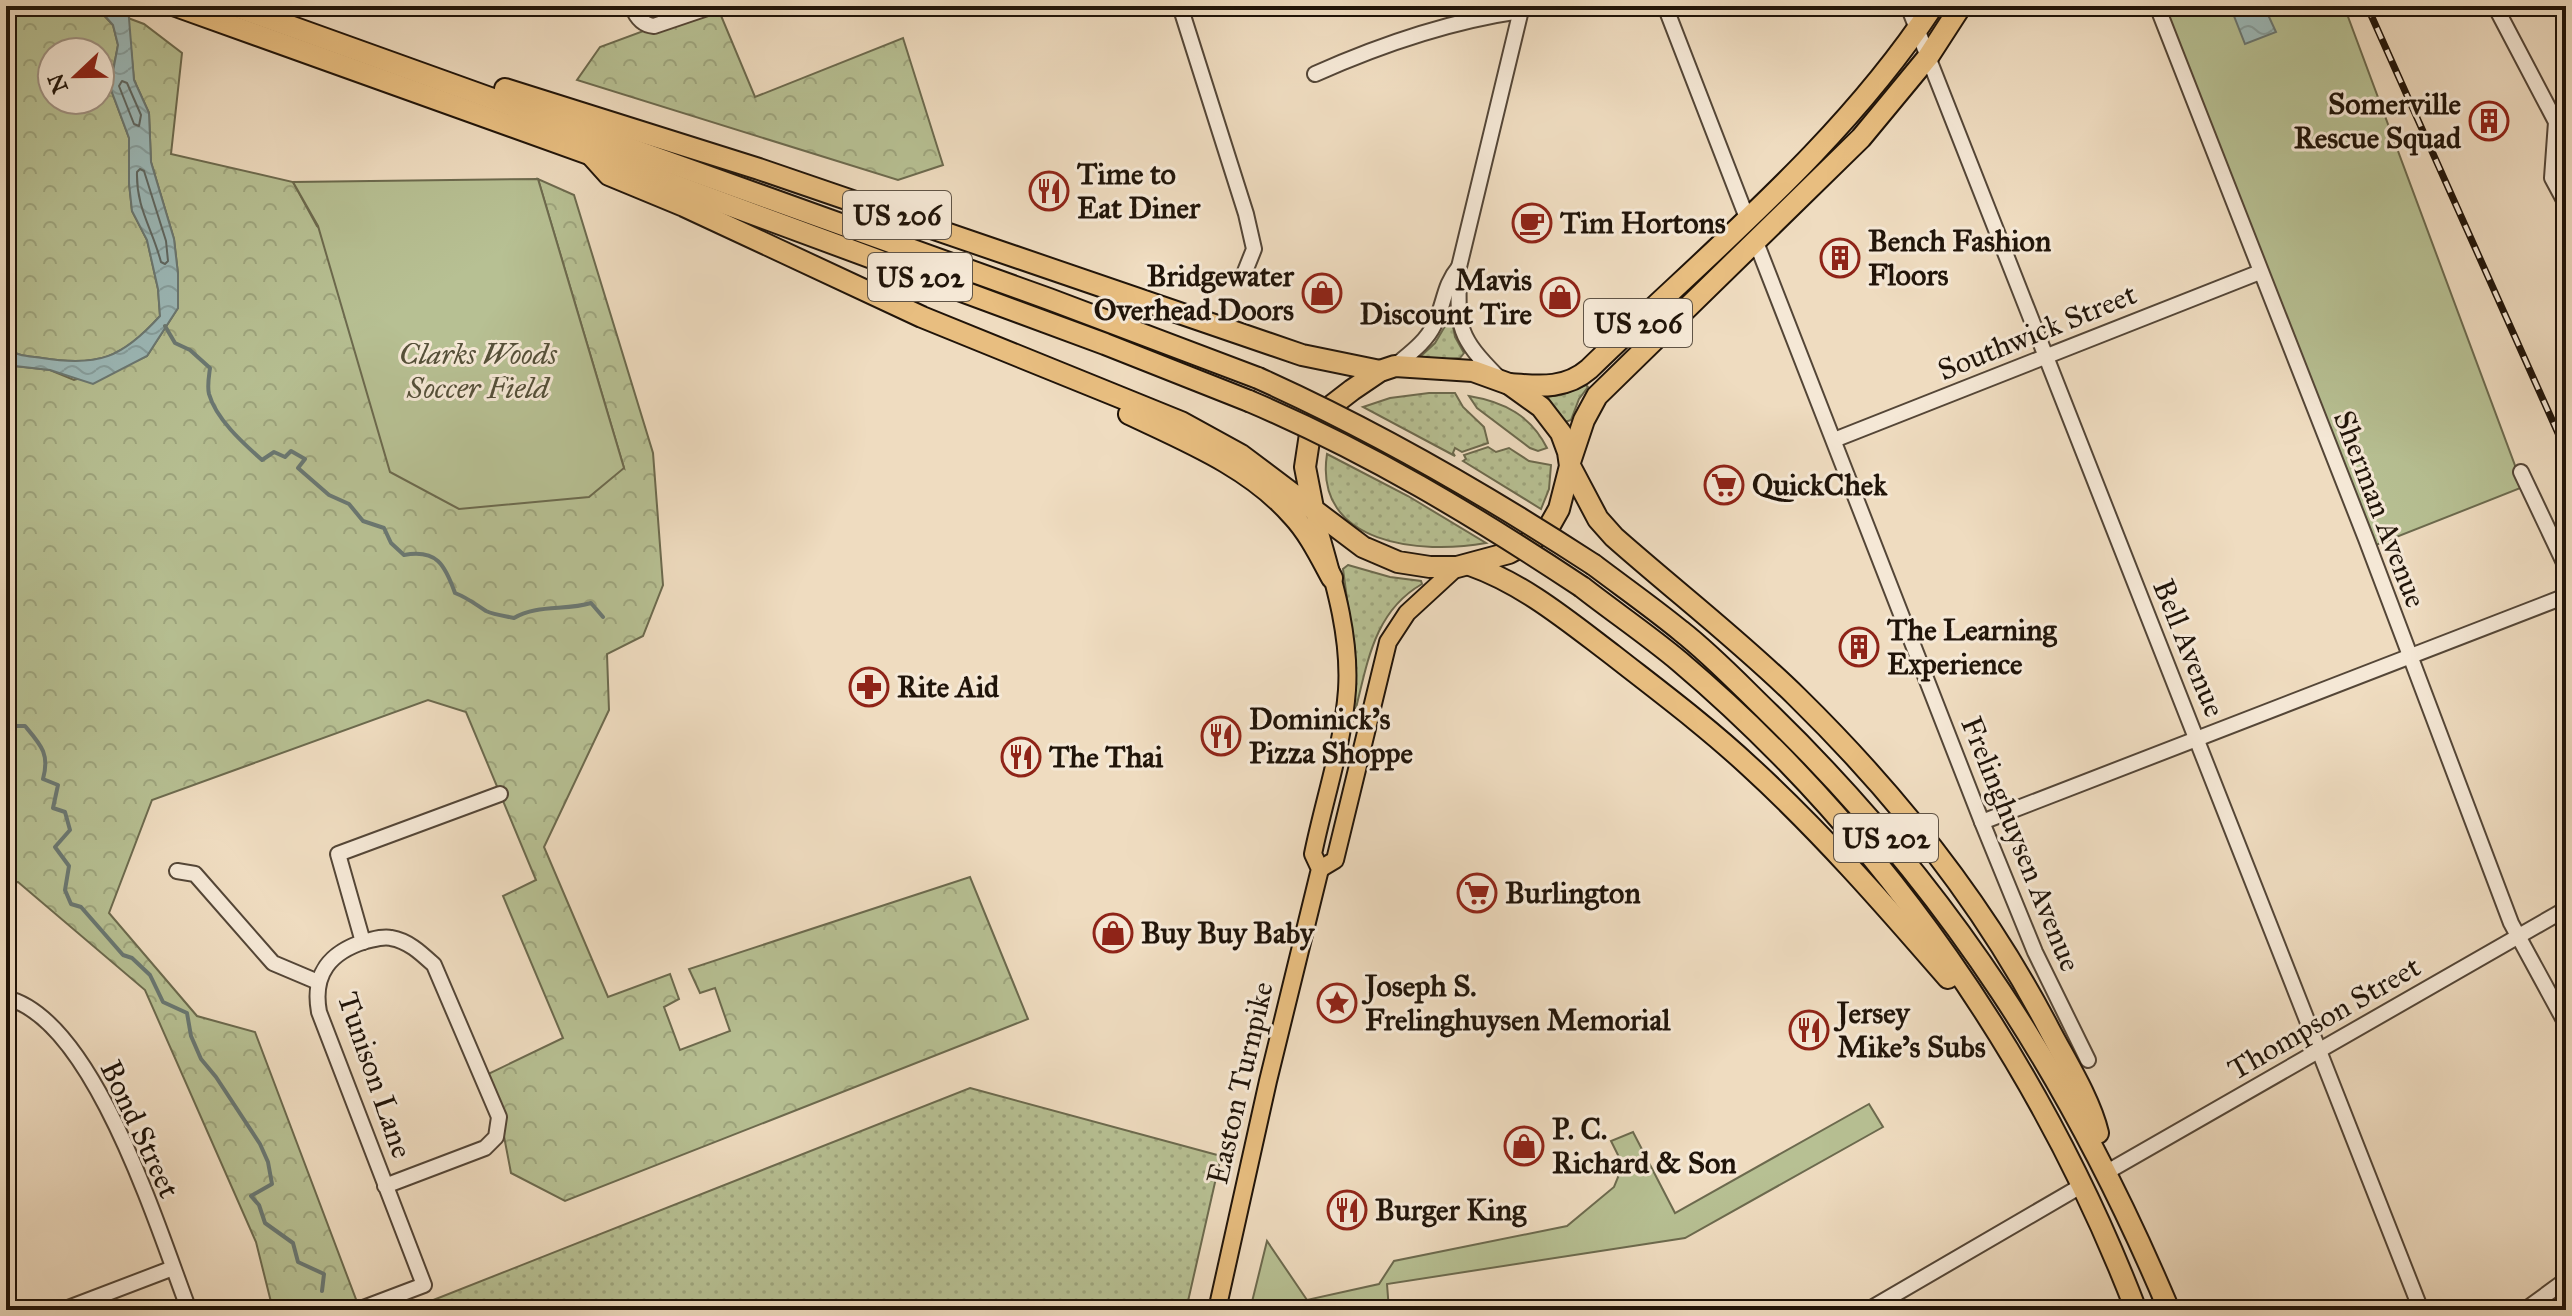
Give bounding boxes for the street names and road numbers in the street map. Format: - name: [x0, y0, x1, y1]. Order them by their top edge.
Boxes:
- road number: US 206: [843, 191, 951, 239]
- road number: US 202: [868, 253, 972, 301]
- street label: Southwick Street: [1932, 276, 2142, 388]
- road number: US 206: [1584, 299, 1692, 347]
- street label: Sherman Avenue: [2326, 405, 2434, 613]
- street label: Bell Avenue: [2145, 574, 2233, 722]
- street label: Frelinghuysen Avenue: [1953, 711, 2089, 977]
- road number: US 202: [1834, 814, 1938, 862]
- street label: Thompson Street: [2221, 948, 2427, 1088]
- street label: Easton Turnpike: [1199, 978, 1281, 1188]
- street label: Tunison Lane: [330, 987, 420, 1163]
- street label: Bond Street: [93, 1055, 188, 1204]

